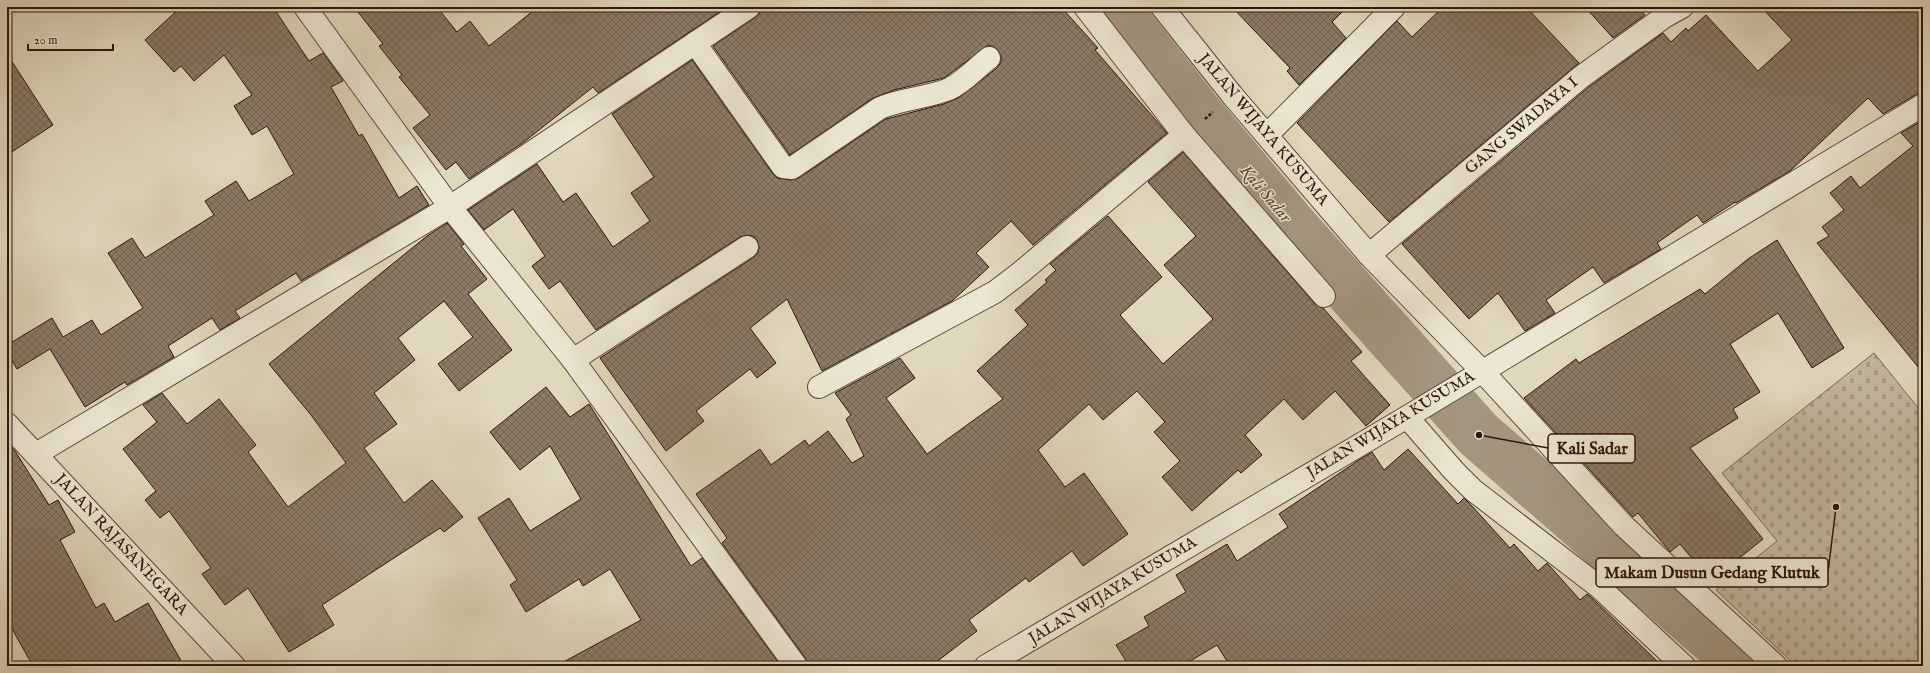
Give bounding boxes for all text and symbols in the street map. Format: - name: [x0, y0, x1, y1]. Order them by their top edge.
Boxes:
- scale bar: [28, 26, 113, 52]
- text: 20 m: [34, 33, 57, 48]
- street label: JALAN WIJAYA KUSUMA: [1192, 48, 1333, 211]
- street label: GANG SWADAYA I: [1461, 73, 1583, 179]
- water label: Kali Sadar: [1234, 160, 1296, 228]
- street label: JALAN WIJAYA KUSUMA: [1302, 366, 1480, 484]
- callout: Kali Sadar: [1548, 434, 1635, 463]
- text: Kali Sadar: [1556, 439, 1628, 460]
- street label: JALAN RAJASANEGARA: [49, 469, 193, 621]
- street label: JALAN WIJAYA KUSUMA: [1024, 532, 1202, 650]
- callout: Makam Dusun Gedang Klutuk: [1596, 558, 1828, 587]
- text: Makam Dusun Gedang Klutuk: [1604, 563, 1821, 584]

